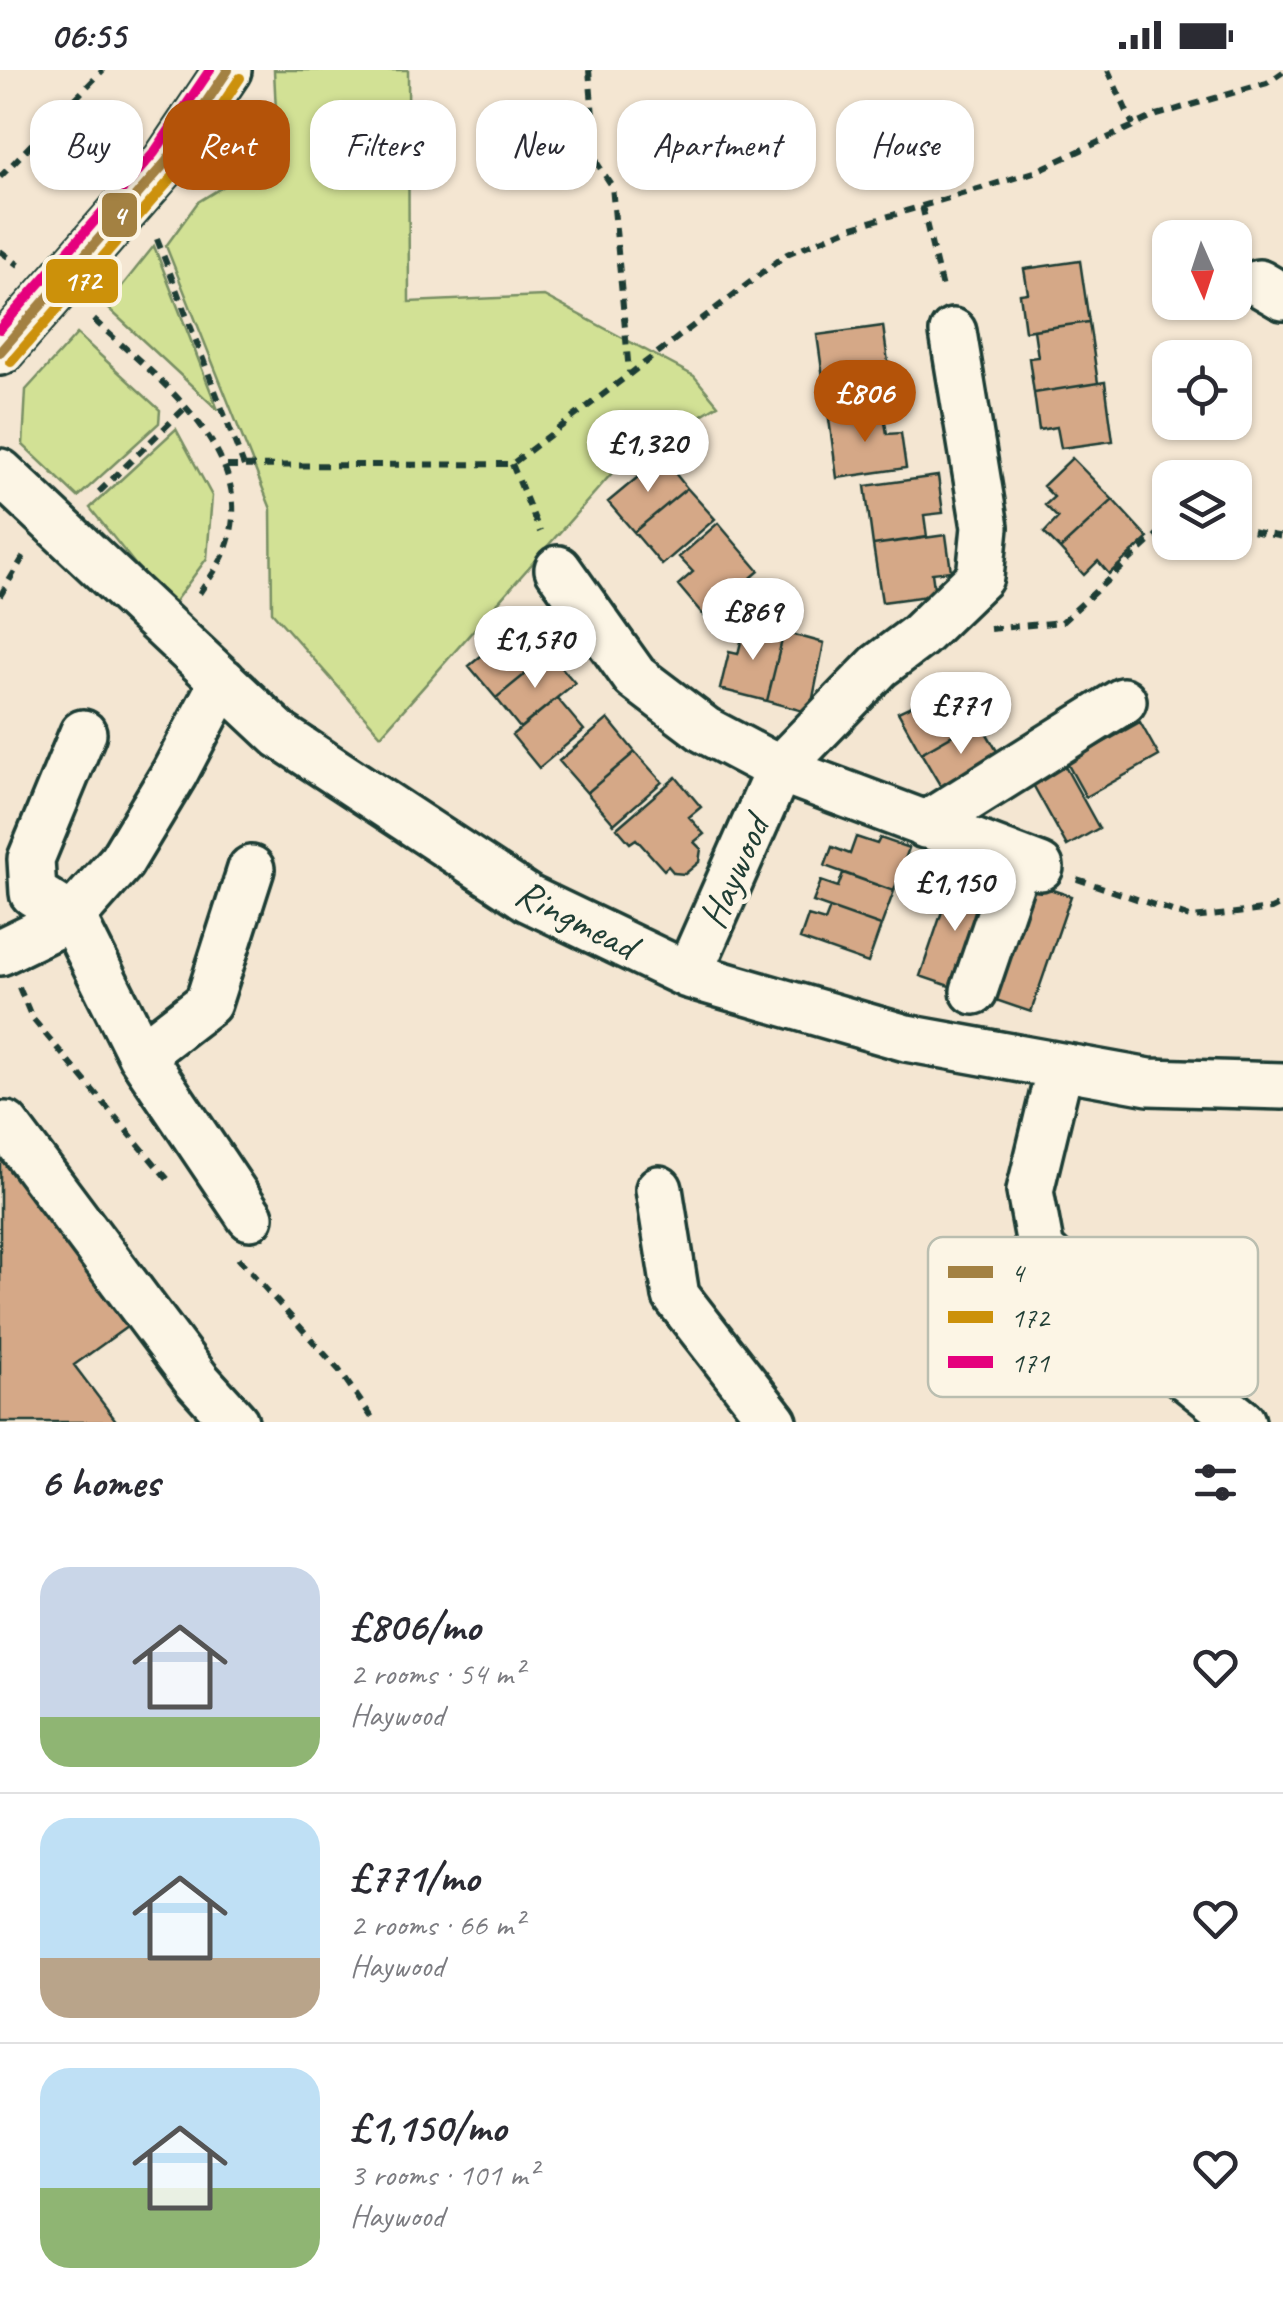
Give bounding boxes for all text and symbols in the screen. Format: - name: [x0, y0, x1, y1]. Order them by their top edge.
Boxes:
- text: 06:55: [50, 12, 126, 59]
- chip: Buy: [30, 100, 143, 190]
- chip: Rent: [163, 100, 290, 190]
- chip: Filters: [310, 100, 456, 190]
- chip: New: [476, 100, 597, 190]
- chip: Apartment: [617, 100, 816, 190]
- chip: House: [836, 100, 974, 190]
- line badge: 4: [100, 191, 139, 239]
- text: 4: [113, 198, 129, 233]
- north arrow: [1152, 220, 1252, 320]
- map controls: [1152, 220, 1252, 560]
- line badge: 172: [44, 257, 120, 305]
- text: 172: [63, 263, 103, 298]
- button: locate: [1152, 340, 1252, 440]
- pin: £806: [806, 360, 924, 445]
- text: £806: [836, 372, 894, 413]
- pin: £1,320: [567, 410, 729, 495]
- text: £1,320: [609, 422, 687, 463]
- button: layers: [1152, 460, 1252, 560]
- pin: £869: [694, 578, 812, 663]
- text: £869: [724, 590, 782, 631]
- pin: £1,570: [454, 606, 616, 691]
- text: £1,570: [496, 618, 574, 659]
- pin: £771: [902, 672, 1020, 757]
- text: £771: [932, 684, 990, 725]
- street label: Haywood: [687, 803, 783, 936]
- pin: £1,150: [874, 849, 1036, 934]
- text: £1,150: [916, 861, 994, 902]
- street label: Ringmead: [507, 868, 650, 973]
- legend: [928, 1237, 1258, 1397]
- text: 4: [1011, 1255, 1026, 1290]
- text: 172: [1011, 1300, 1051, 1335]
- text: 171: [1011, 1345, 1050, 1380]
- icon: filters: [1188, 1455, 1243, 1510]
- text: 6 homes: [40, 1456, 159, 1509]
- text: £806/mo: [350, 1600, 480, 1653]
- icon: home: [120, 1607, 240, 1727]
- icon: heart: [1188, 1640, 1243, 1695]
- text: 2 rooms · 54 m²: [350, 1653, 523, 1694]
- text: Haywood: [350, 1694, 444, 1735]
- text: £771/mo: [350, 1851, 479, 1904]
- icon: home: [120, 1858, 240, 1978]
- icon: heart: [1188, 1891, 1243, 1946]
- text: 2 rooms · 66 m²: [350, 1904, 523, 1945]
- text: Haywood: [350, 1945, 444, 1986]
- text: £1,150/mo: [350, 2101, 506, 2154]
- icon: home: [120, 2108, 240, 2228]
- icon: heart: [1188, 2141, 1243, 2196]
- text: 3 rooms · 101 m²: [350, 2154, 537, 2195]
- text: Haywood: [350, 2195, 444, 2236]

